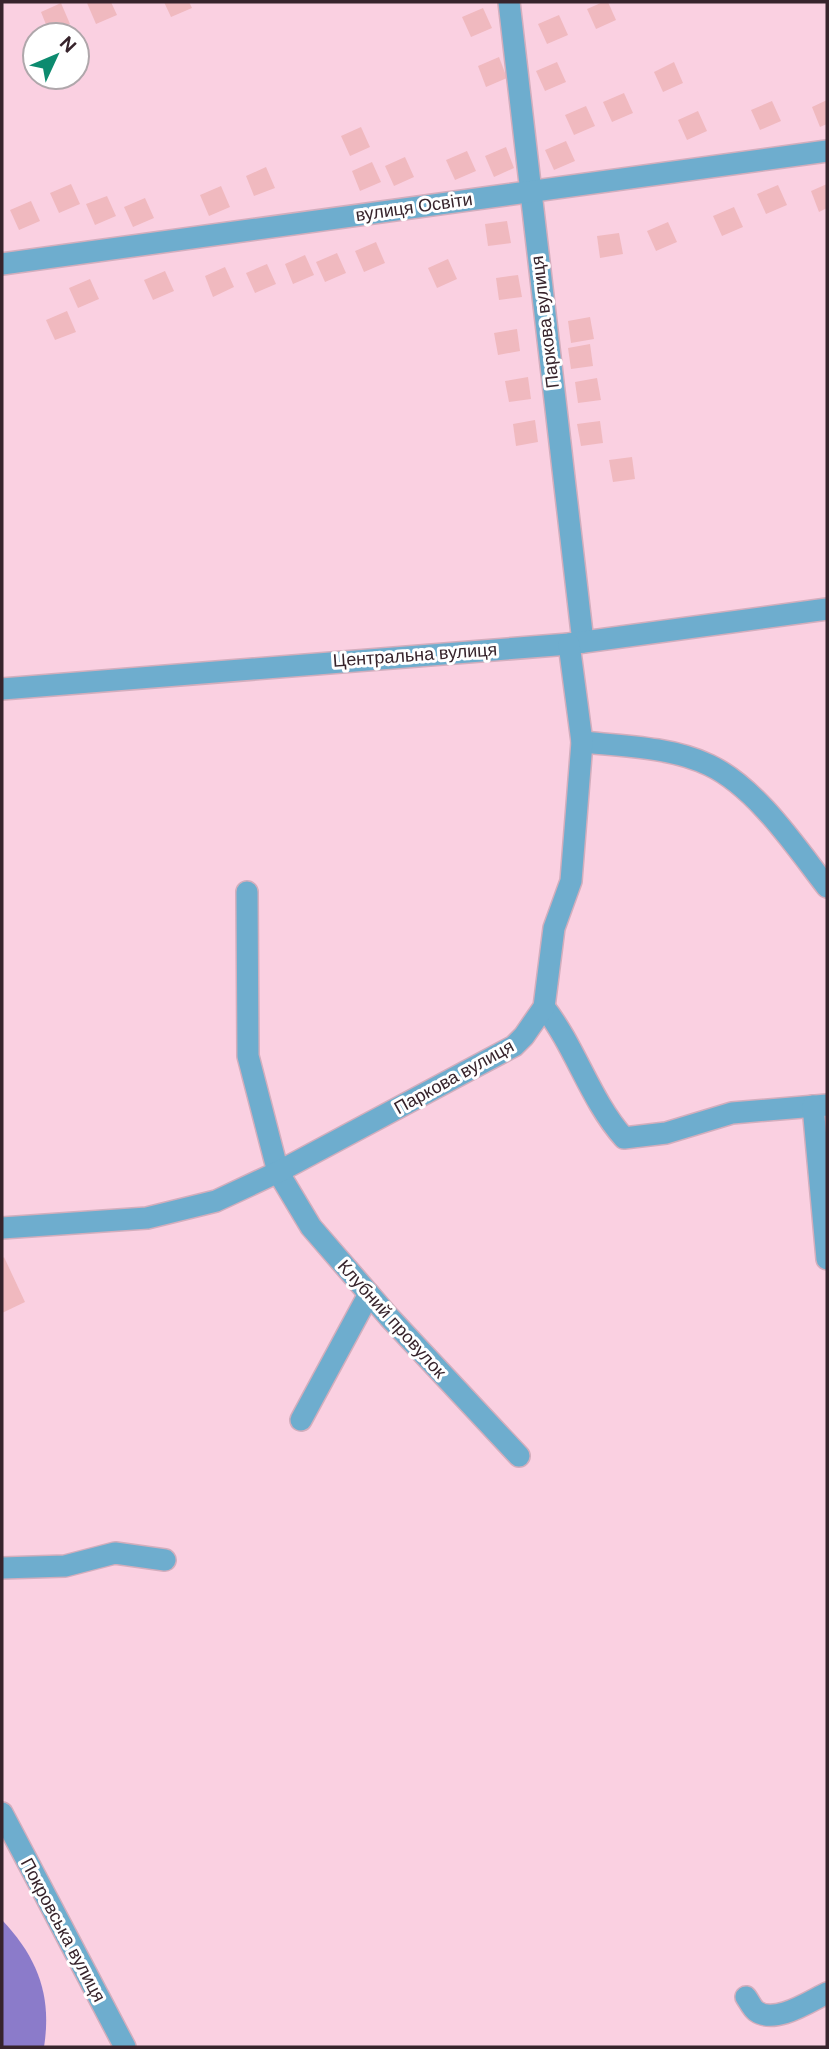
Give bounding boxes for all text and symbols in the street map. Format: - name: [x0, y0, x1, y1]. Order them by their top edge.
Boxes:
- north arrow: [21, 21, 91, 91]
- text: N: [54, 31, 82, 58]
- street label: вулиця Освіти: [354, 187, 474, 227]
- street label: Паркова вулиця: [525, 254, 565, 390]
- street label: Центральна вулиця: [332, 637, 498, 673]
- street label: Паркова вулиця: [390, 1034, 518, 1120]
- street label: Клубний провулок: [332, 1255, 452, 1383]
- street label: Покровська вулиця: [15, 1854, 111, 2006]

